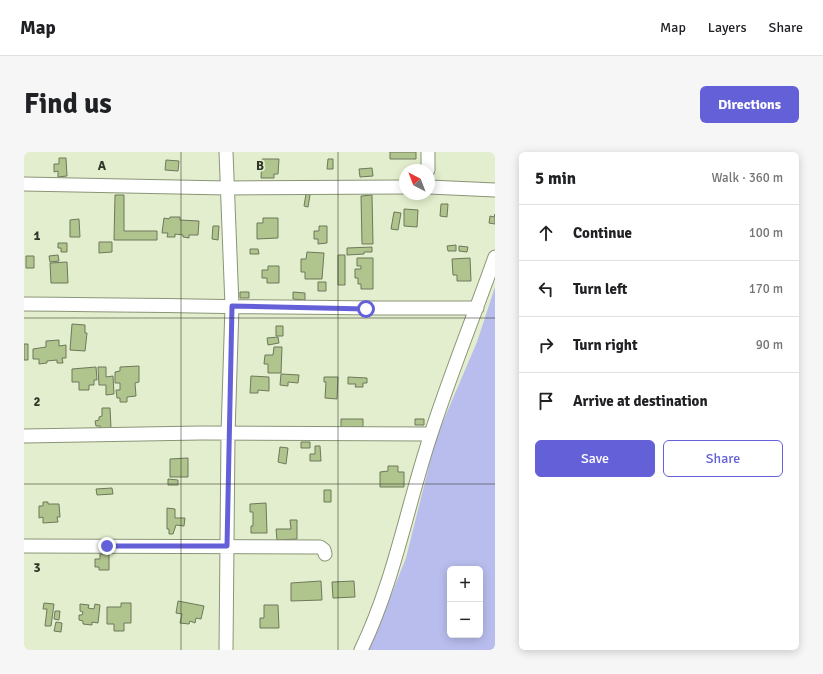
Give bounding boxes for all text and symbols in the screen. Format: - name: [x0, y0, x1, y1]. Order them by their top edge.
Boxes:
- text: Map: [20, 16, 56, 40]
- text: Map: [660, 19, 686, 36]
- text: Layers: [708, 19, 747, 36]
- text: Share: [769, 19, 803, 36]
- button: Directions: [700, 86, 799, 123]
- text: Find us: [24, 87, 112, 121]
- text: A: [98, 158, 107, 174]
- text: B: [256, 158, 264, 174]
- north arrow: [399, 164, 435, 200]
- text: 5 min: [535, 168, 576, 189]
- text: Walk · 360 m: [712, 170, 783, 186]
- icon: ahead: [535, 222, 557, 244]
- text: Continue: [573, 224, 632, 242]
- text: 100 m: [749, 225, 783, 241]
- text: 1: [33, 228, 41, 244]
- icon: left: [535, 278, 557, 300]
- text: Turn left: [573, 280, 627, 298]
- text: 170 m: [749, 281, 783, 297]
- route start: [357, 300, 375, 318]
- icon: right: [535, 334, 557, 356]
- text: Turn right: [573, 336, 638, 354]
- text: 90 m: [756, 337, 783, 353]
- icon: arrive: [535, 390, 557, 412]
- text: Arrive at destination: [573, 392, 708, 410]
- text: 2: [33, 394, 41, 410]
- button: Save: [535, 440, 655, 477]
- button: Share: [663, 440, 783, 477]
- route end: [98, 537, 116, 555]
- text: 3: [33, 560, 41, 576]
- map controls: [447, 566, 483, 638]
- button: +: [447, 566, 483, 602]
- button: −: [447, 602, 483, 638]

